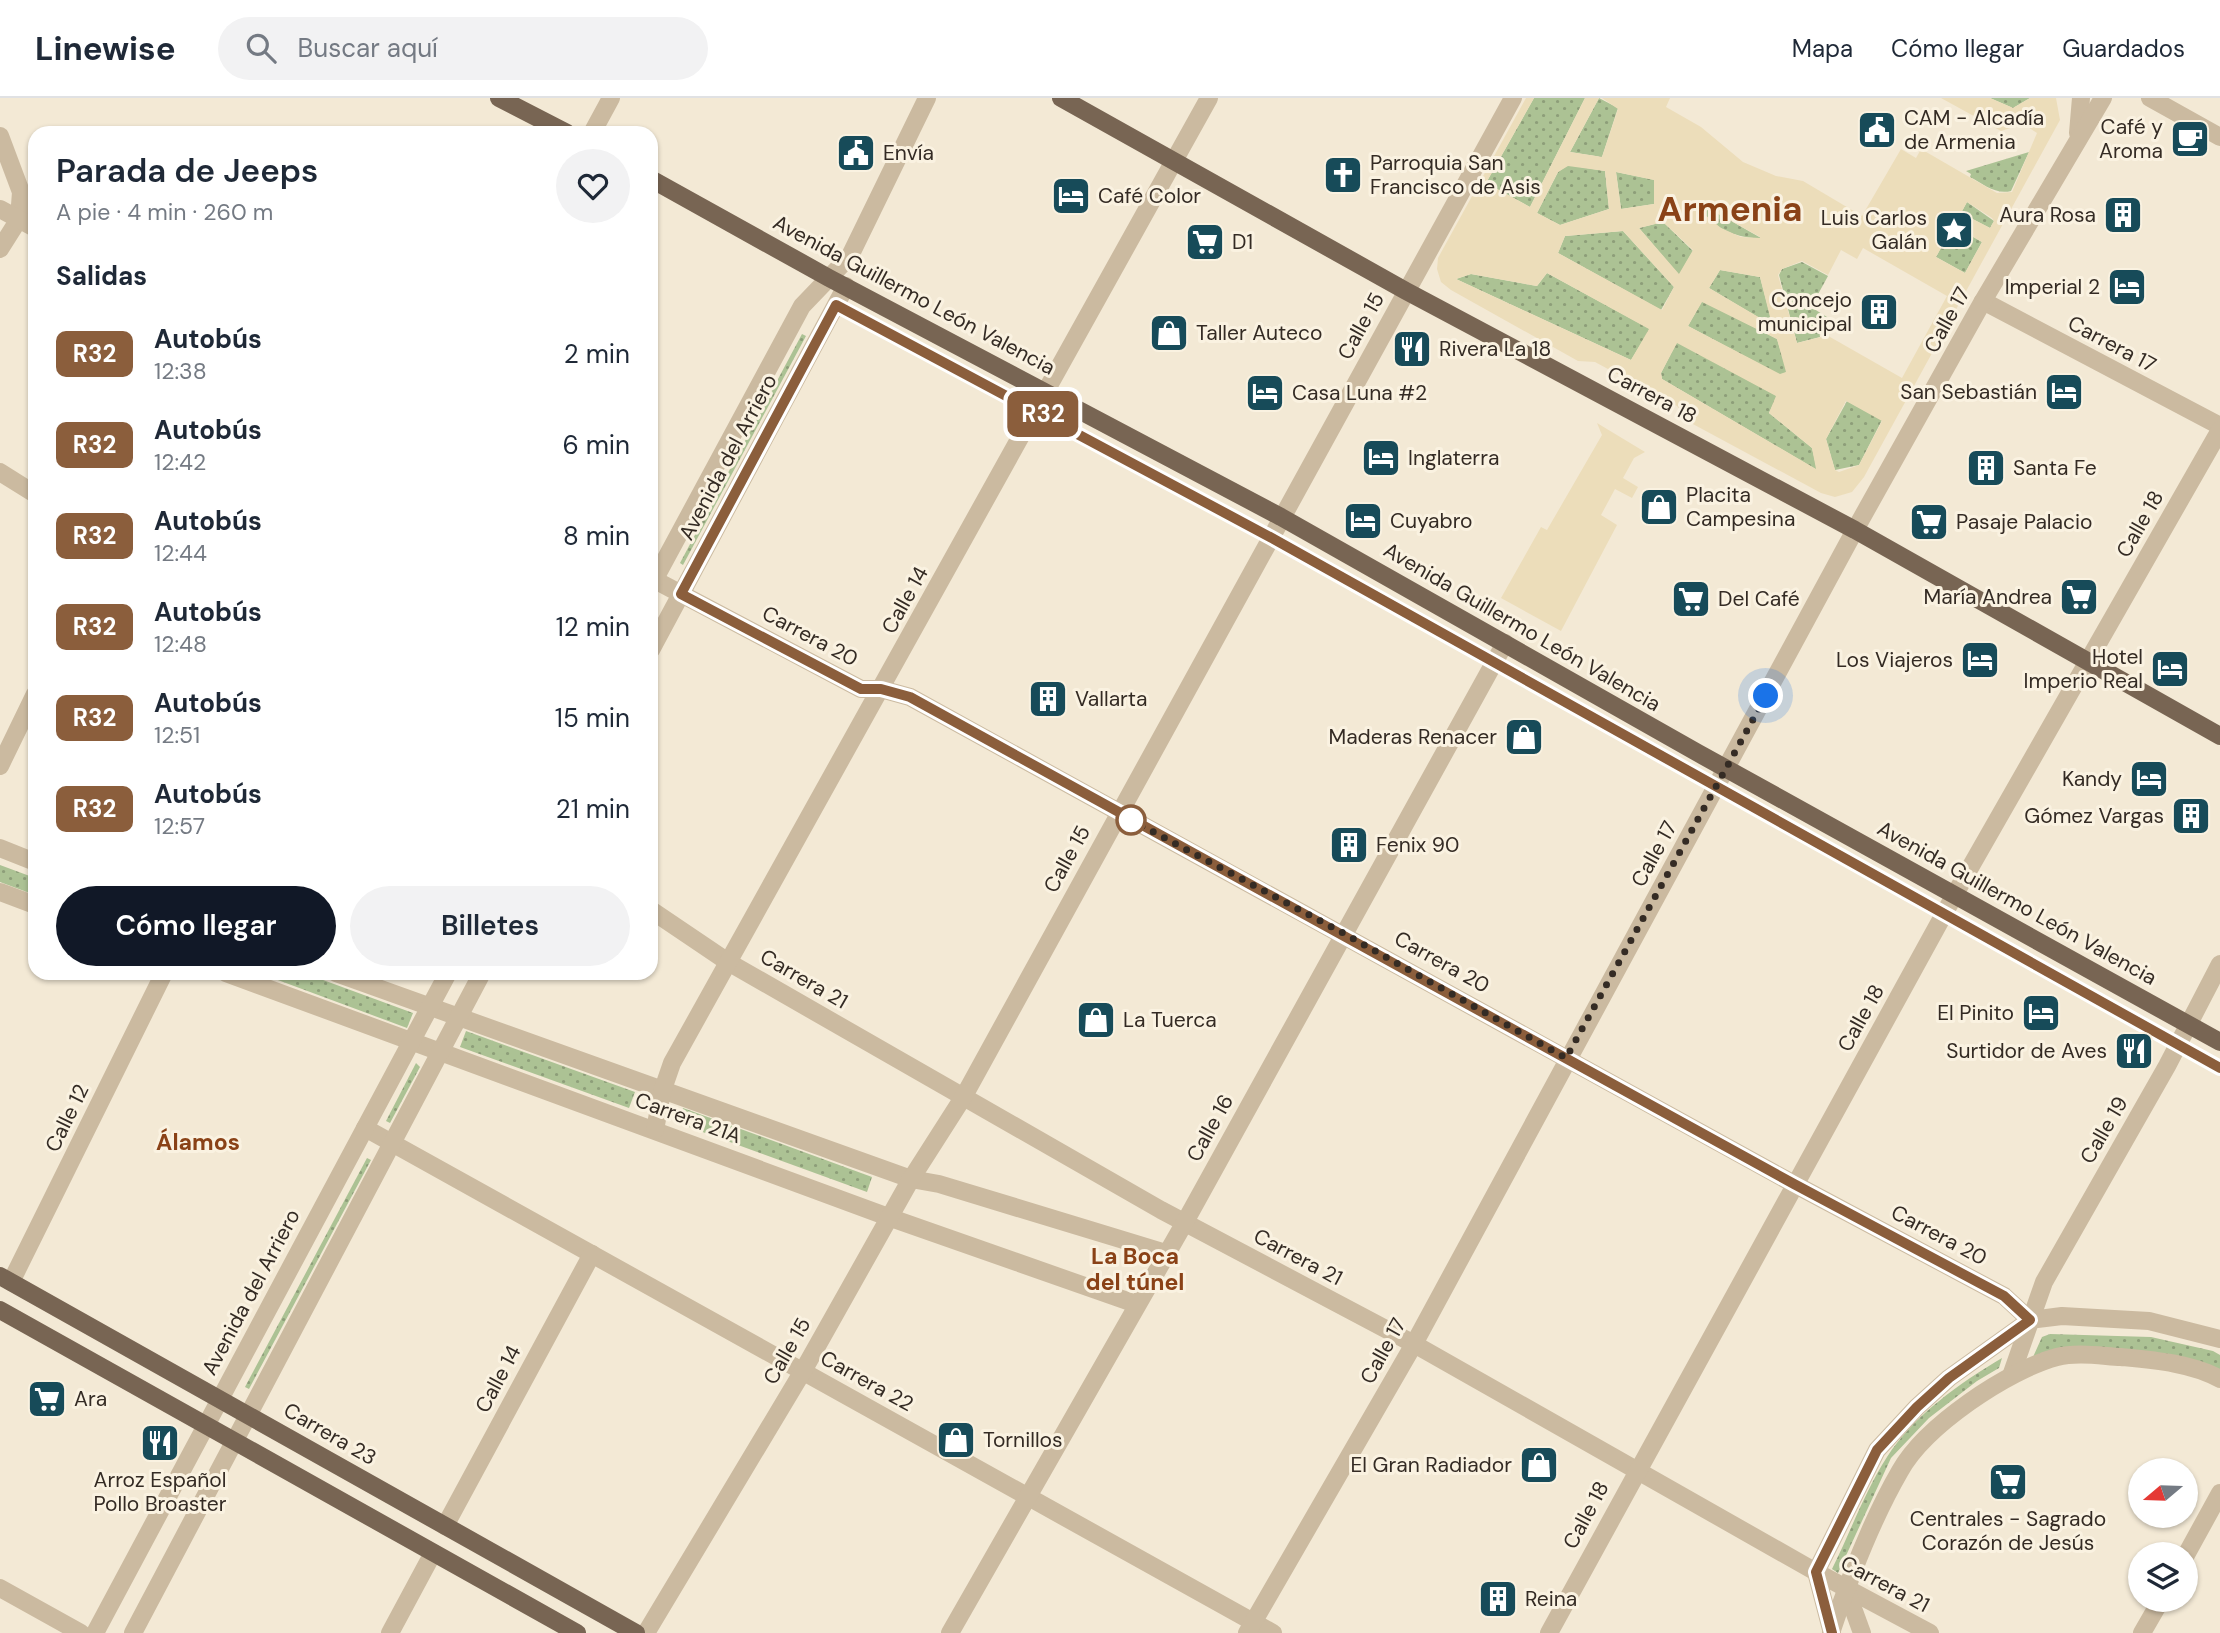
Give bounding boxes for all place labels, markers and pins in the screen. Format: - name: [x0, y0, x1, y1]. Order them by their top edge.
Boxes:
- place label: CAM - Alcadía de Armenia: [1904, 104, 2044, 156]
- public building icon: CAM - Alcadía de Armenia: [1856, 109, 1898, 151]
- place label: Café y Aroma: [2099, 113, 2163, 165]
- cafe icon: Café y Aroma: [2169, 118, 2211, 160]
- public building icon: Envía: [835, 132, 877, 174]
- place label: Envía: [883, 139, 934, 167]
- place label: Parroquia San Francisco de Asis: [1370, 149, 1541, 201]
- church icon: Parroquia San Francisco de Asis: [1322, 154, 1364, 196]
- hotel icon: Café Color: [1050, 175, 1092, 217]
- place label: Café Color: [1098, 182, 1201, 210]
- building icon: Aura Rosa: [2102, 194, 2144, 236]
- place label: Aura Rosa: [1999, 201, 2096, 229]
- place label: Luis Carlos Galán: [1821, 204, 1927, 256]
- place icon: Luis Carlos Galán: [1933, 209, 1975, 251]
- supermarket icon: D1: [1184, 221, 1226, 263]
- place label: D1: [1232, 228, 1253, 256]
- hotel icon: Imperial 2: [2106, 266, 2148, 308]
- place label: Imperial 2: [2005, 273, 2100, 301]
- place label: Concejo municipal: [1758, 286, 1852, 338]
- building icon: Concejo municipal: [1858, 291, 1900, 333]
- shop icon: Taller Auteco: [1148, 312, 1190, 354]
- place label: Taller Auteco: [1196, 319, 1322, 347]
- restaurant icon: Rivera La 18: [1391, 328, 1433, 370]
- place label: Rivera La 18: [1439, 335, 1551, 363]
- hotel icon: San Sebastián: [2043, 371, 2085, 413]
- hotel icon: Casa Luna #2: [1244, 372, 1286, 414]
- place label: San Sebastián: [1900, 378, 2037, 406]
- place label: Casa Luna #2: [1292, 379, 1427, 407]
- hotel icon: Inglaterra: [1360, 437, 1402, 479]
- place label: Inglaterra: [1408, 444, 1499, 472]
- building icon: Santa Fe: [1965, 447, 2007, 489]
- place label: Santa Fe: [2013, 454, 2097, 482]
- place label: Placita Campesina: [1686, 481, 1795, 533]
- shop icon: Placita Campesina: [1638, 486, 1680, 528]
- hotel icon: Cuyabro: [1342, 500, 1384, 542]
- supermarket icon: Pasaje Palacio: [1908, 501, 1950, 543]
- place label: Cuyabro: [1390, 507, 1473, 535]
- place label: Pasaje Palacio: [1956, 508, 2092, 536]
- supermarket icon: María Andrea: [2058, 576, 2100, 618]
- supermarket icon: Del Café: [1670, 578, 1712, 620]
- place label: María Andrea: [1924, 583, 2052, 611]
- place label: Del Café: [1718, 585, 1800, 613]
- hotel icon: Los Viajeros: [1959, 639, 2001, 681]
- place label: Hotel Imperio Real: [2024, 643, 2143, 695]
- place label: Los Viajeros: [1836, 646, 1953, 674]
- hotel icon: Hotel Imperio Real: [2149, 648, 2191, 690]
- building icon: Vallarta: [1027, 678, 1069, 720]
- place label: Vallarta: [1075, 685, 1148, 713]
- shop icon: Maderas Renacer: [1503, 716, 1545, 758]
- place label: Maderas Renacer: [1329, 723, 1497, 751]
- hotel icon: Kandy: [2128, 758, 2170, 800]
- place label: Kandy: [2062, 765, 2122, 793]
- building icon: Gómez Vargas: [2170, 795, 2212, 837]
- place label: Gómez Vargas: [2024, 802, 2164, 830]
- unlabelled marker: [1116, 805, 1146, 835]
- building icon: Fenix 90: [1328, 824, 1370, 866]
- place label: Fenix 90: [1376, 831, 1459, 859]
- hotel icon: El Pinito: [2020, 992, 2062, 1034]
- shop icon: La Tuerca: [1075, 999, 1117, 1041]
- place label: El Pinito: [1937, 999, 2014, 1027]
- place label: La Tuerca: [1123, 1006, 1217, 1034]
- restaurant icon: Surtidor de Aves: [2113, 1030, 2155, 1072]
- place label: Surtidor de Aves: [1946, 1037, 2107, 1065]
- supermarket icon: Ara: [26, 1378, 68, 1420]
- place label: Ara: [74, 1385, 107, 1413]
- shop icon: Tornillos: [935, 1419, 977, 1461]
- restaurant icon: Arroz Español Pollo Broaster: [139, 1422, 181, 1464]
- place label: Tornillos: [983, 1426, 1063, 1454]
- shop icon: El Gran Radiador: [1518, 1444, 1560, 1486]
- place label: El Gran Radiador: [1350, 1451, 1512, 1479]
- supermarket icon: Centrales - Sagrado Corazón de Jesús: [1987, 1461, 2029, 1503]
- place label: Arroz Español Pollo Broaster: [93, 1466, 227, 1518]
- place label: Centrales - Sagrado Corazón de Jesús: [1910, 1505, 2106, 1557]
- building icon: Reina: [1477, 1578, 1519, 1620]
- place label: Reina: [1525, 1585, 1577, 1613]

